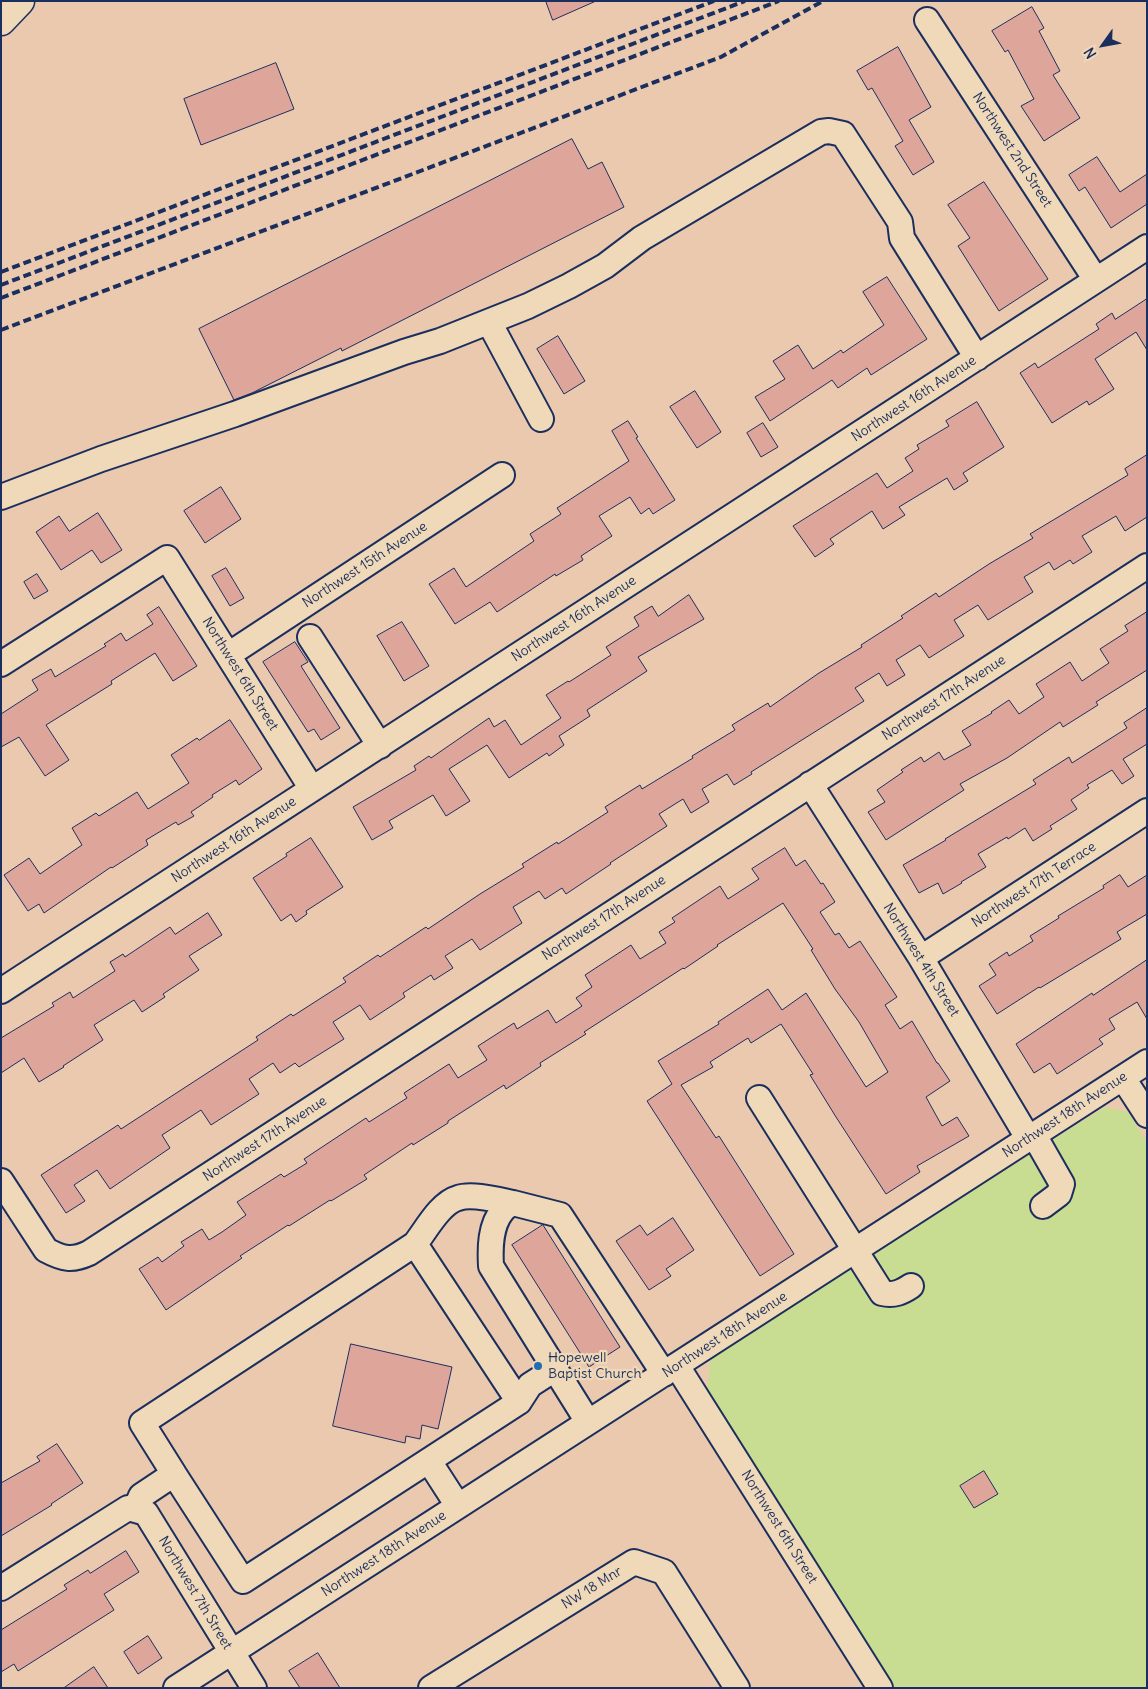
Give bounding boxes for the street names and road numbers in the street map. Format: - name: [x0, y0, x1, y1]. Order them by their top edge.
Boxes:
- street label: Northwest 2nd Street: [969, 89, 1055, 211]
- street label: Northwest 16th Avenue: [848, 352, 980, 446]
- street label: Northwest 15th Avenue: [299, 518, 431, 612]
- street label: Northwest 16th Avenue: [508, 572, 640, 666]
- street label: Northwest 6th Street: [198, 614, 282, 734]
- street label: Northwest 17th Avenue: [879, 652, 1009, 744]
- street label: Northwest 16th Avenue: [168, 793, 300, 887]
- street label: Northwest 17th Terrace: [969, 839, 1099, 931]
- street label: Northwest 17th Avenue: [539, 872, 669, 964]
- street label: Northwest 4th Street: [879, 900, 963, 1020]
- street label: Northwest 18th Avenue: [999, 1068, 1131, 1162]
- street label: Northwest 17th Avenue: [200, 1093, 330, 1185]
- street label: Northwest 18th Avenue: [659, 1288, 791, 1382]
- street label: Northwest 6th Street: [737, 1467, 821, 1587]
- street label: Northwest 18th Avenue: [318, 1507, 450, 1601]
- street label: Northwest 7th Street: [155, 1533, 235, 1653]
- street label: NW 18 Mnr: [559, 1563, 625, 1613]

